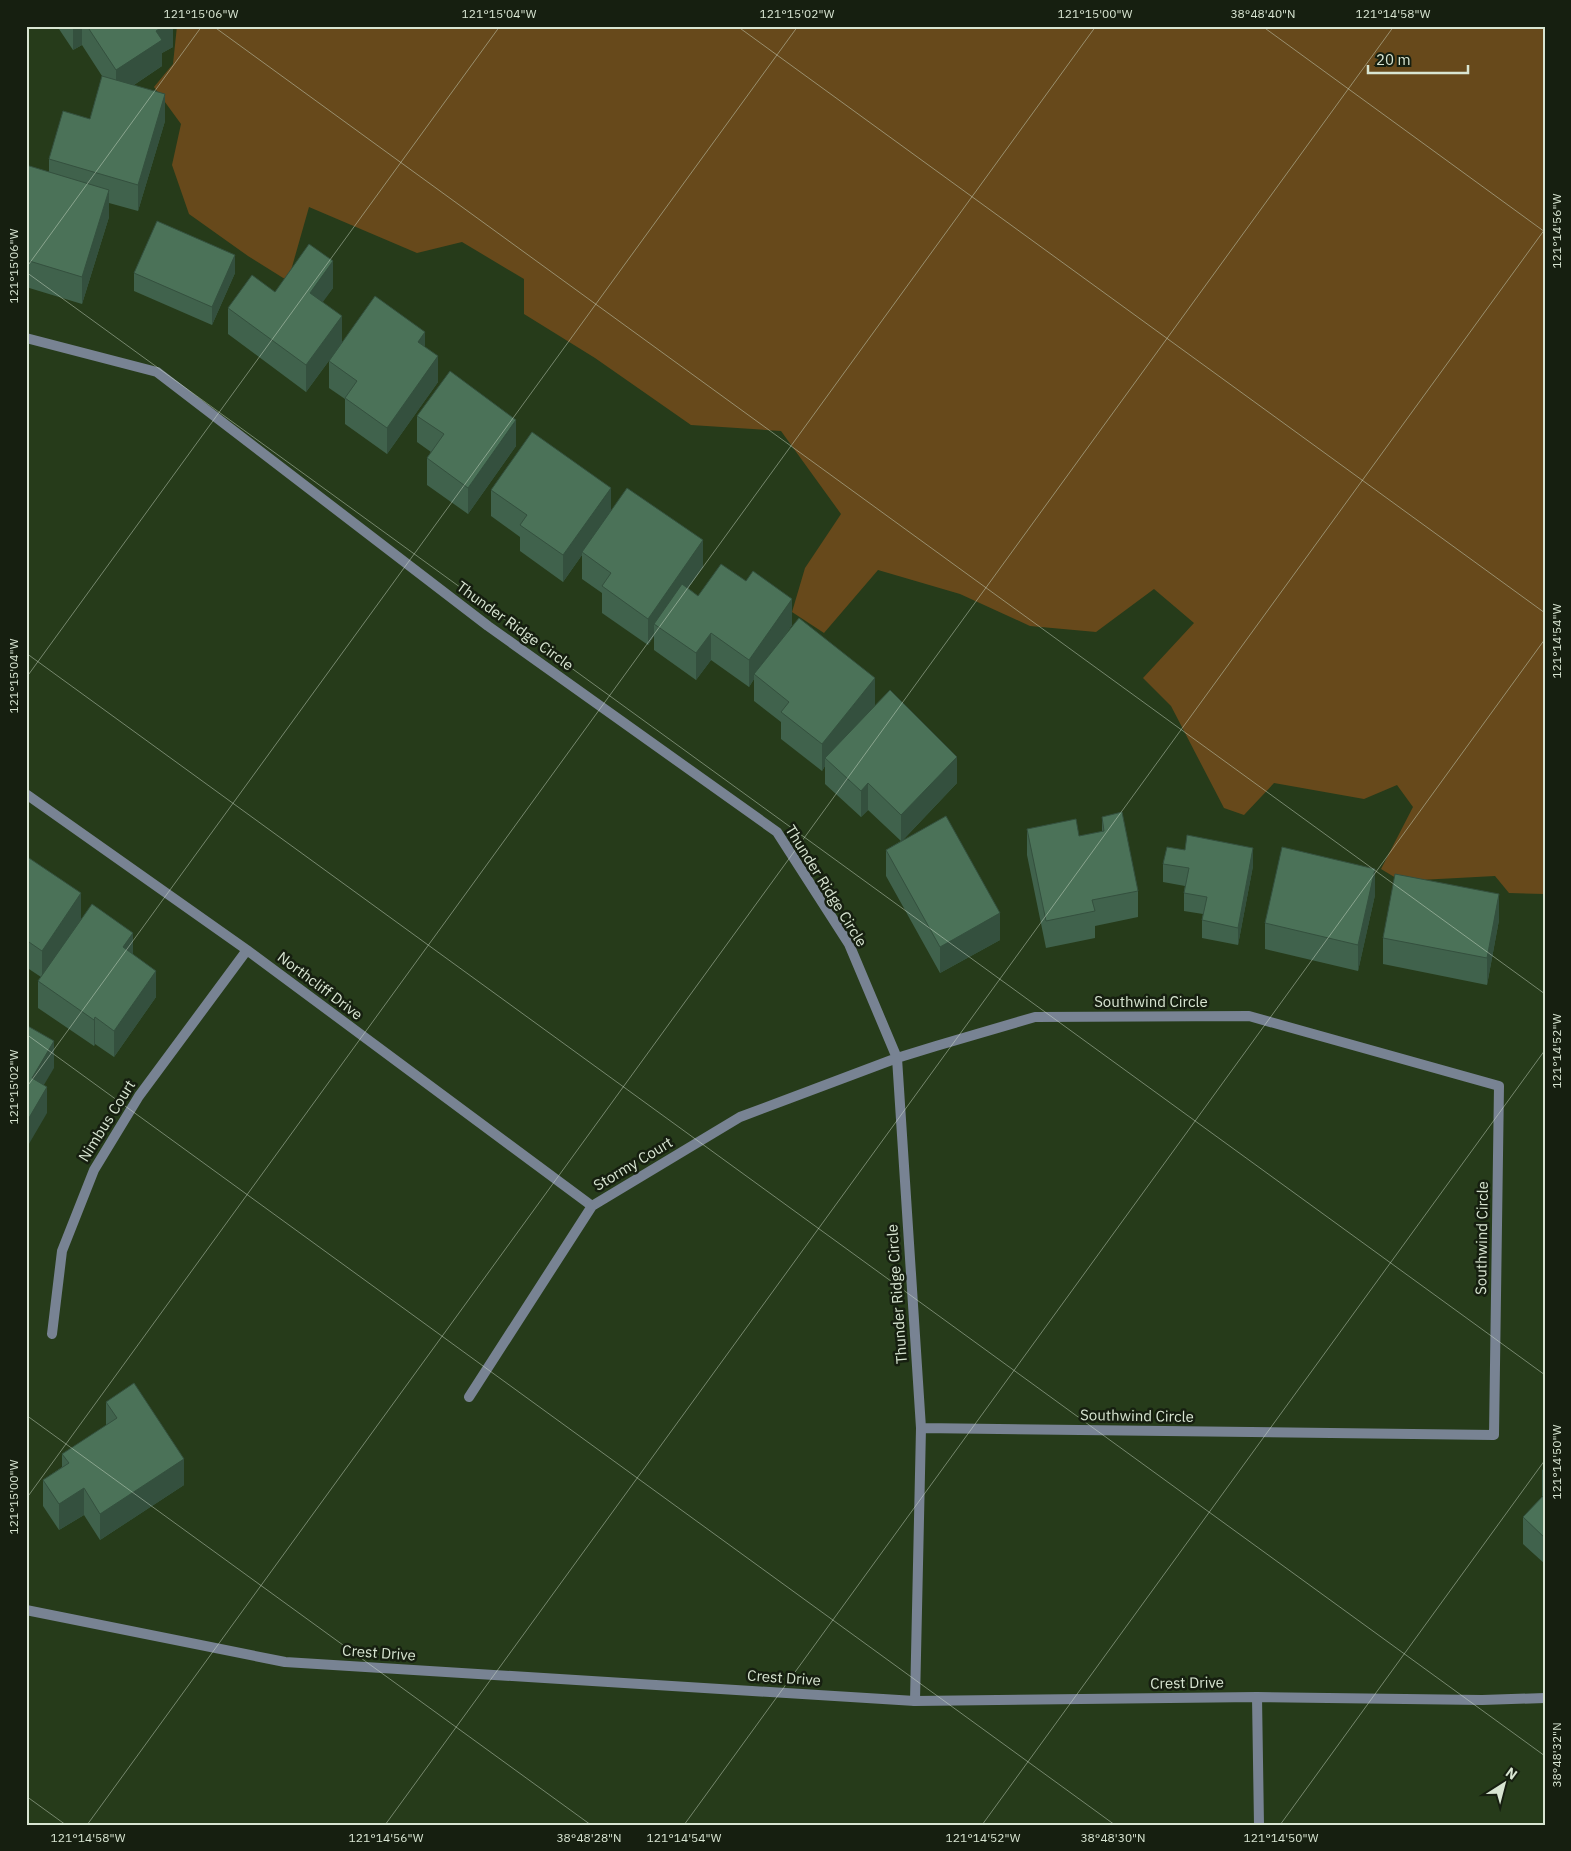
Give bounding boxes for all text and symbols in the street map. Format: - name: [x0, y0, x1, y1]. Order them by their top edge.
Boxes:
- text: 121°15'06"W: [164, 6, 239, 21]
- text: 121°15'04"W: [462, 6, 537, 21]
- text: 121°15'02"W: [760, 6, 835, 21]
- text: 121°15'00"W: [1058, 6, 1133, 21]
- text: 38°48'40"N: [1230, 6, 1296, 21]
- text: 121°14'58"W: [1356, 6, 1431, 21]
- scale bar: [1368, 42, 1468, 74]
- text: 20 m: [1376, 50, 1411, 69]
- text: 121°14'56"W: [1549, 193, 1564, 268]
- text: 121°15'06"W: [6, 228, 21, 303]
- street label: Thunder Ridge Circle: [453, 577, 578, 674]
- text: 121°14'54"W: [1549, 603, 1564, 678]
- text: 121°15'04"W: [6, 638, 21, 713]
- street label: Thunder Ridge Circle: [781, 821, 872, 950]
- street label: Northcliff Drive: [274, 947, 367, 1024]
- street label: Southwind Circle: [1094, 992, 1208, 1011]
- text: 121°14'52"W: [1549, 1013, 1564, 1088]
- text: 121°15'02"W: [6, 1049, 21, 1124]
- street label: Nimbus Court: [74, 1076, 139, 1165]
- street label: Stormy Court: [590, 1133, 676, 1195]
- street label: Southwind Circle: [1471, 1181, 1492, 1295]
- street label: Thunder Ridge Circle: [882, 1223, 911, 1365]
- street label: Southwind Circle: [1080, 1405, 1194, 1426]
- text: 121°14'50"W: [1549, 1424, 1564, 1499]
- text: 121°15'00"W: [6, 1459, 21, 1534]
- street label: Crest Drive: [342, 1640, 417, 1665]
- street label: Crest Drive: [747, 1665, 822, 1690]
- street label: Crest Drive: [1150, 1672, 1224, 1693]
- text: 38°48'32"N: [1549, 1722, 1564, 1788]
- north arrow: [1478, 1758, 1528, 1808]
- text: N: [1502, 1763, 1521, 1784]
- text: 121°14'58"W: [51, 1830, 126, 1845]
- text: 121°14'56"W: [349, 1830, 424, 1845]
- text: 38°48'28"N: [556, 1830, 622, 1845]
- text: 121°14'54"W: [647, 1830, 722, 1845]
- text: 121°14'52"W: [946, 1830, 1021, 1845]
- text: 38°48'30"N: [1080, 1830, 1146, 1845]
- text: 121°14'50"W: [1244, 1830, 1319, 1845]

